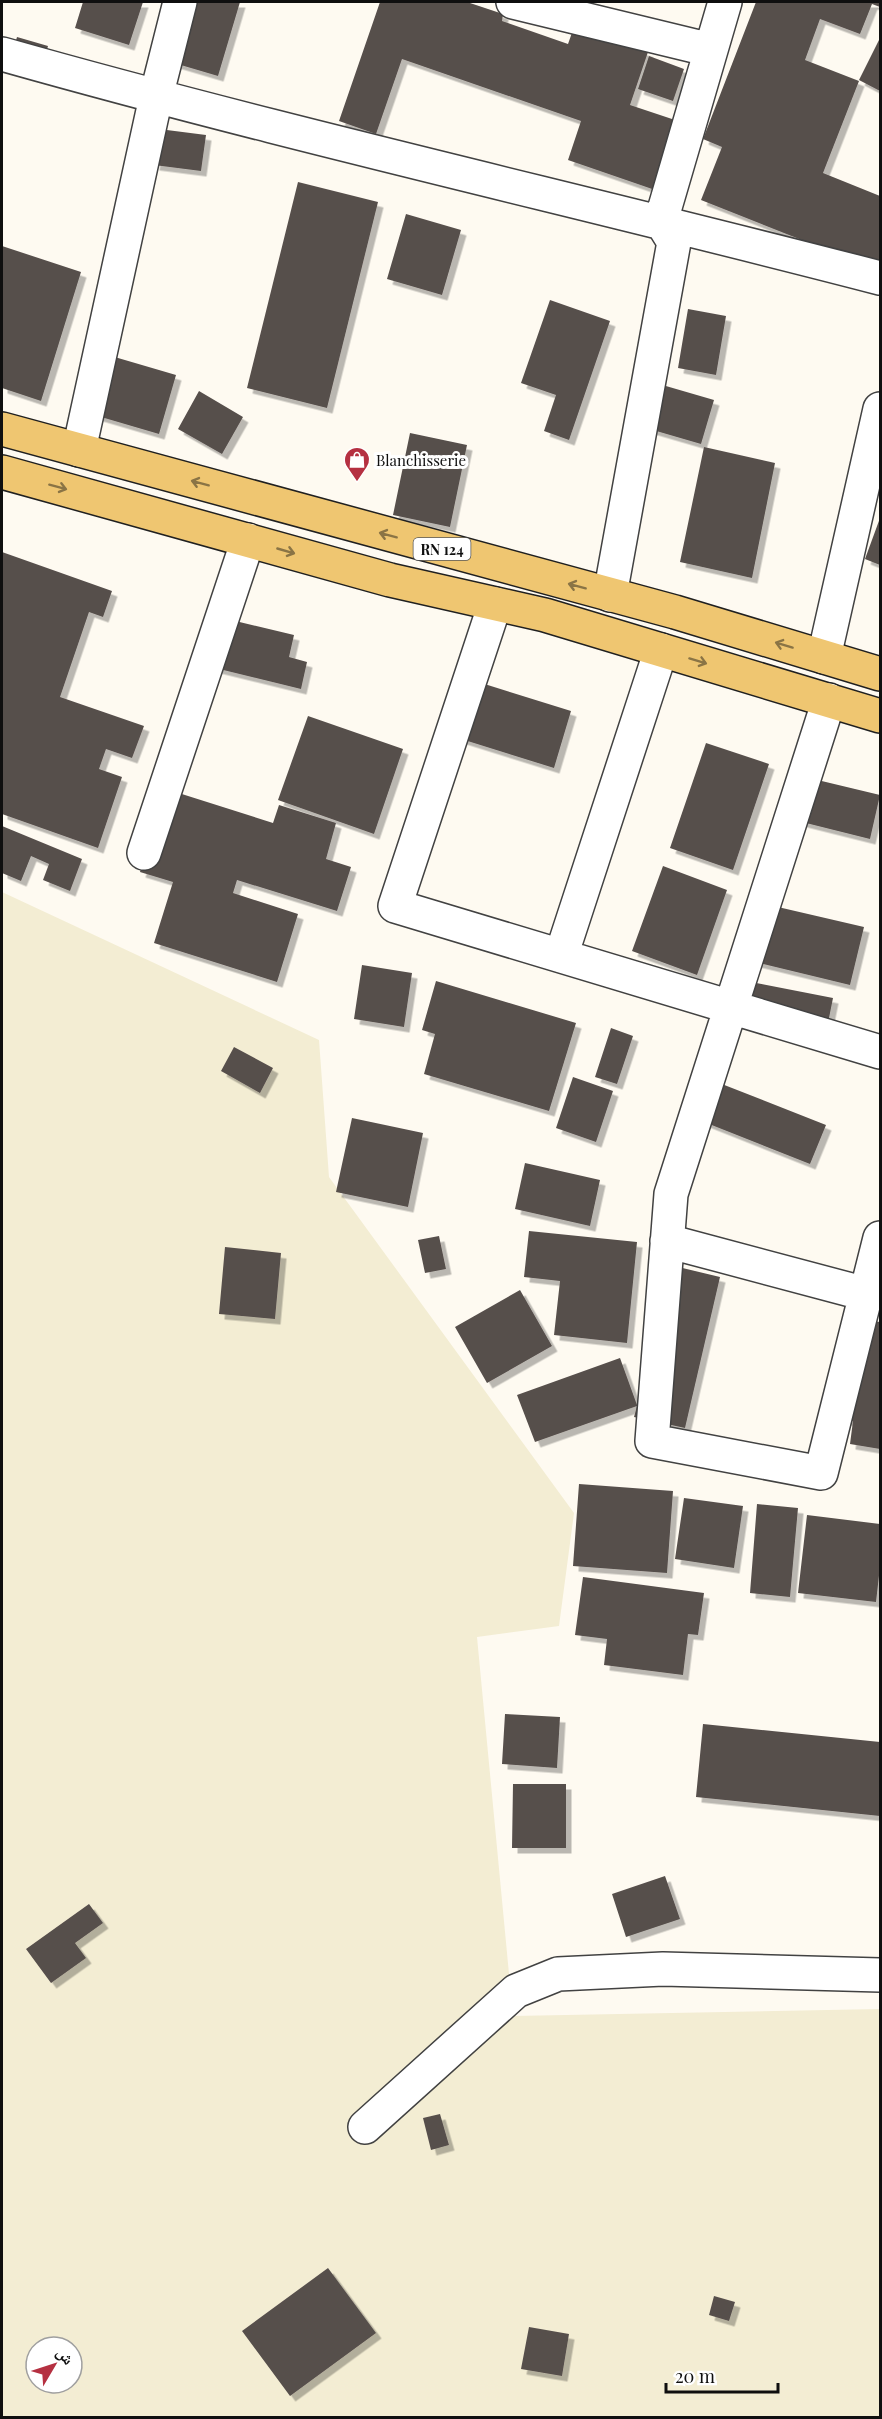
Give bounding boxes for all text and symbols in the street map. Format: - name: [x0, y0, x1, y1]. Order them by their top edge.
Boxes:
- shop icon: Blanchisserie: [342, 445, 372, 483]
- place label: Blanchisserie: [376, 450, 466, 470]
- one-way arrow: [191, 477, 210, 489]
- one-way arrow: [48, 482, 67, 493]
- one-way arrow: [379, 528, 398, 540]
- road number: RN 124: [414, 538, 470, 560]
- one-way arrow: [276, 545, 295, 557]
- one-way arrow: [567, 580, 586, 591]
- one-way arrow: [775, 639, 794, 650]
- one-way arrow: [688, 656, 707, 667]
- north arrow: [24, 2335, 84, 2395]
- text: ش: [53, 2342, 80, 2368]
- scale bar: [666, 2356, 778, 2394]
- text: 20 m: [675, 2364, 715, 2388]

